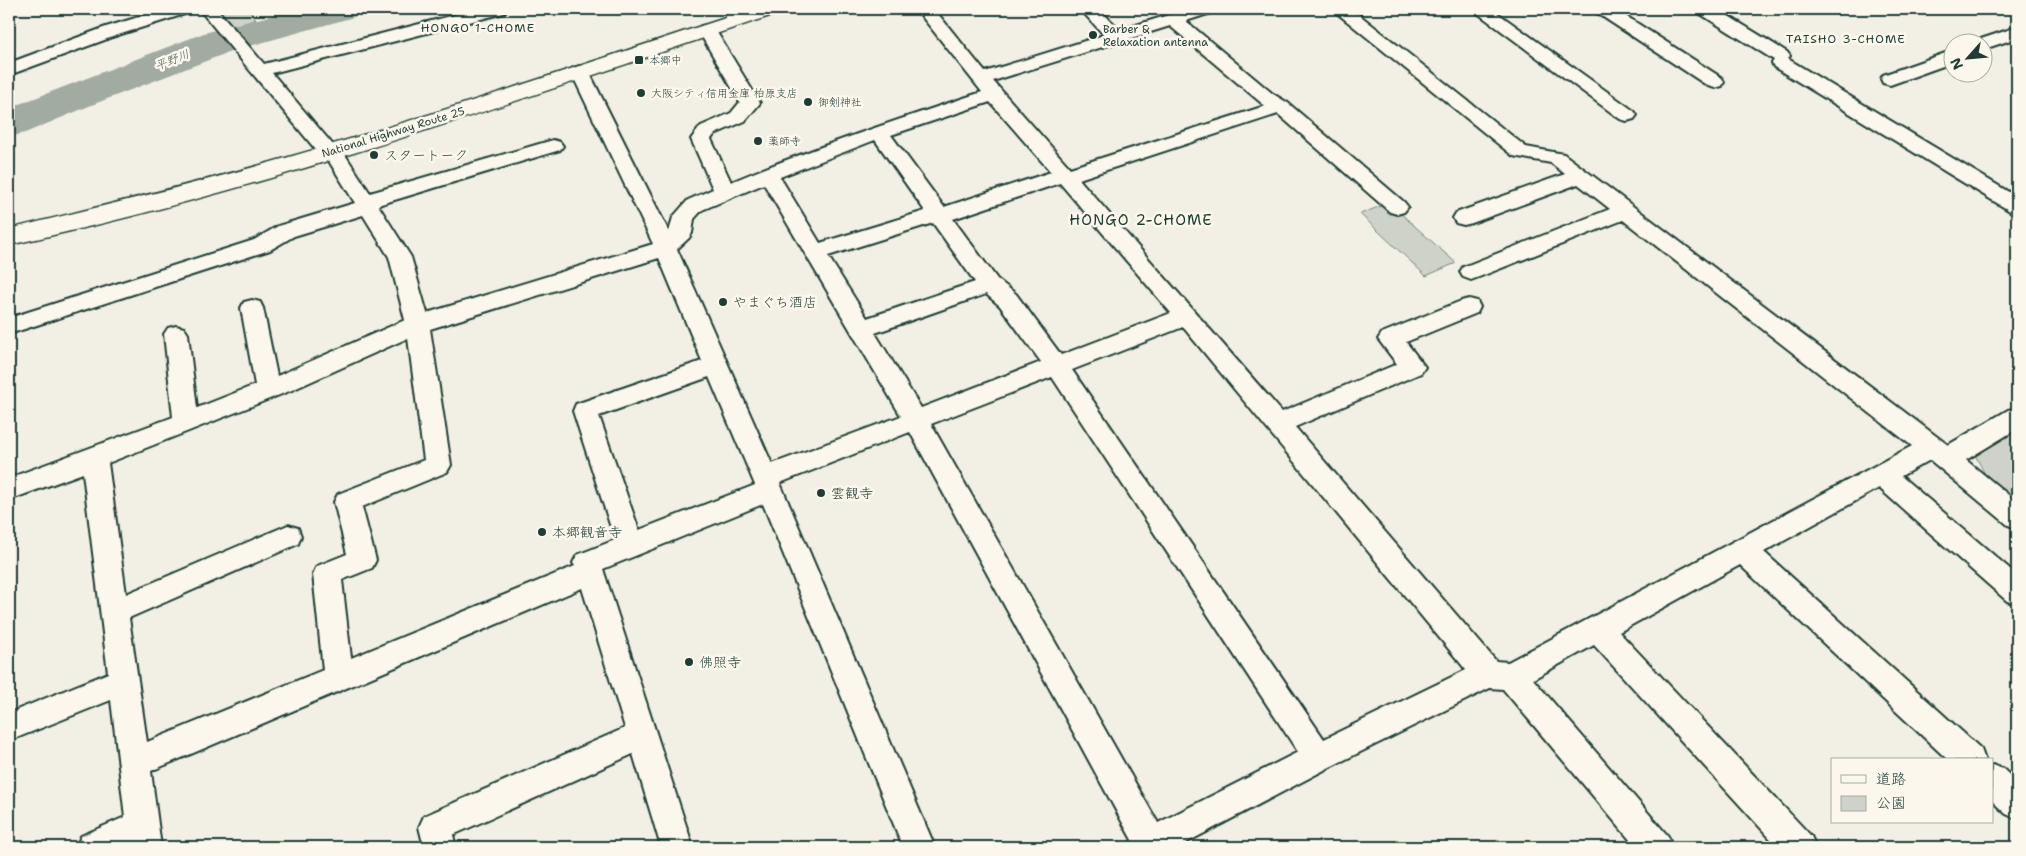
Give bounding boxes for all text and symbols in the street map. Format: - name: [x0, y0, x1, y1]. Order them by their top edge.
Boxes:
- district label: HONGO 1-CHOME: [421, 20, 535, 36]
- place label: Barber & Relaxation antenna: [1103, 22, 1208, 50]
- marker: Barber & Relaxation antenna: [1087, 29, 1099, 41]
- district label: TAISHO 3-CHOME: [1786, 31, 1906, 47]
- north arrow: [1944, 32, 1994, 82]
- water label: 平野川: [152, 46, 192, 74]
- place label: 本郷中: [649, 53, 682, 68]
- marker: 本郷中: [633, 54, 645, 66]
- text: N: [1946, 55, 1967, 73]
- place label: 大阪シティ信用金庫 柏原支店: [651, 86, 798, 101]
- marker: 大阪シティ信用金庫 柏原支店: [635, 87, 647, 99]
- place label: 御剣神社: [818, 95, 862, 110]
- marker: 御剣神社: [802, 96, 814, 108]
- street label: National Highway Route 25: [320, 103, 467, 161]
- place label: 薬師寺: [768, 134, 801, 149]
- marker: 薬師寺: [752, 135, 764, 147]
- place label: スタートーク: [384, 146, 468, 164]
- marker: スタートーク: [368, 149, 380, 161]
- district label: HONGO 2-CHOME: [1069, 210, 1213, 230]
- place label: やまぐち酒店: [733, 293, 817, 311]
- marker: やまぐち酒店: [717, 296, 729, 308]
- place label: 雲観寺: [831, 484, 873, 502]
- marker: 雲観寺: [815, 487, 827, 499]
- place label: 本郷観音寺: [552, 523, 622, 541]
- marker: 本郷観音寺: [536, 526, 548, 538]
- place label: 佛照寺: [699, 653, 741, 671]
- marker: 佛照寺: [683, 656, 695, 668]
- legend: [1831, 758, 1994, 824]
- text: 道路: [1876, 769, 1906, 789]
- text: 公園: [1876, 793, 1906, 813]

